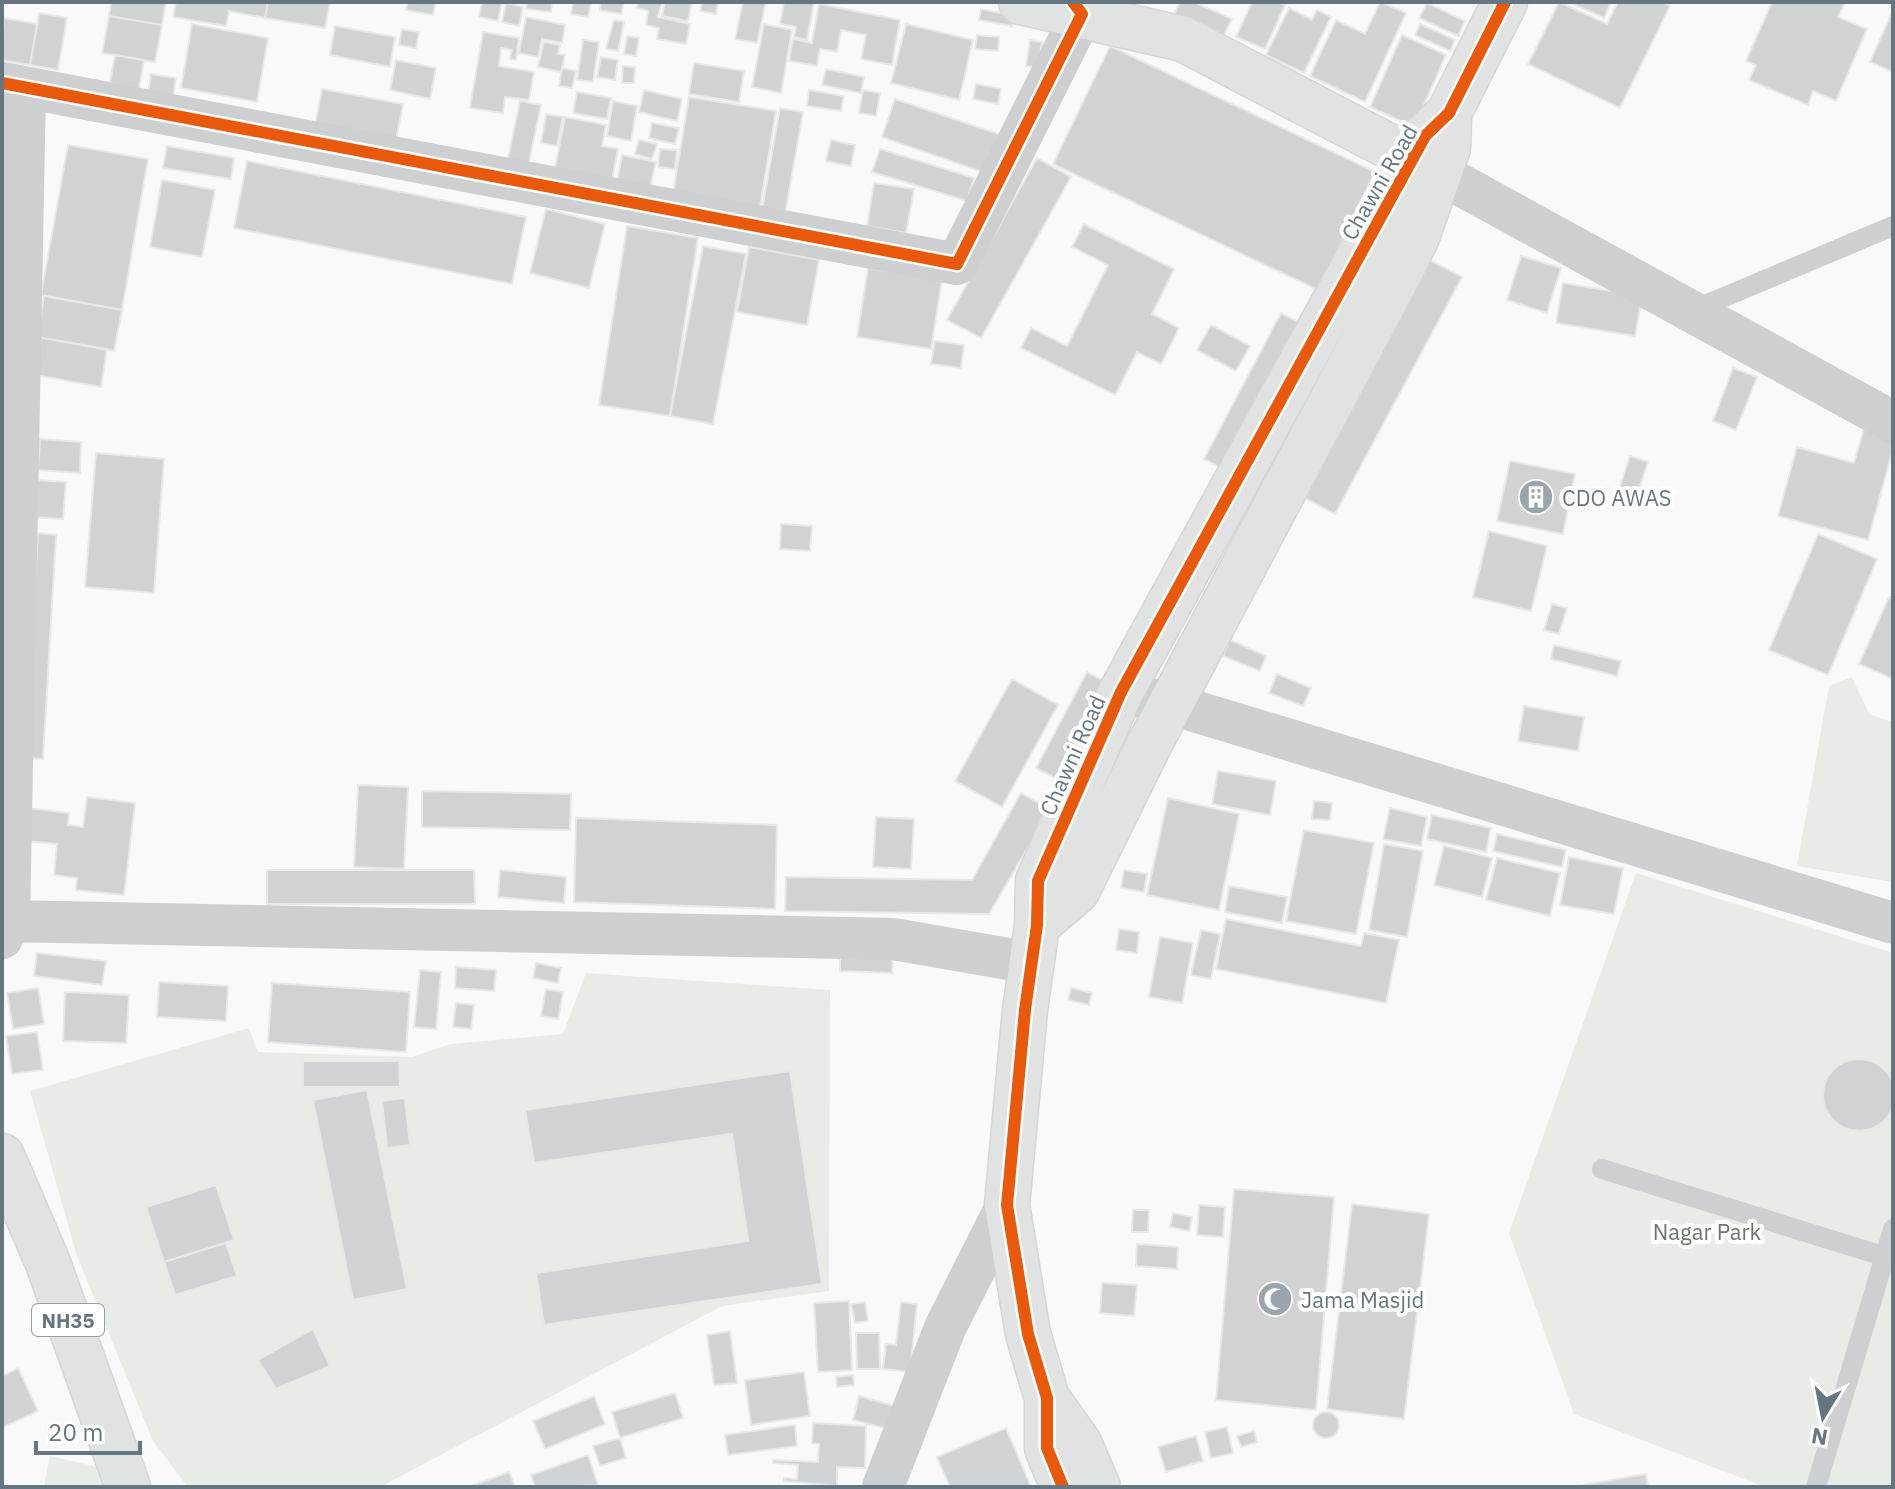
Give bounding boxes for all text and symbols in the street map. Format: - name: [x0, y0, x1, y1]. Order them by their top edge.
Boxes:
- street label: Chawni Road: [1334, 119, 1424, 245]
- building icon: CDO AWAS: [1517, 478, 1555, 516]
- place label: CDO AWAS: [1562, 483, 1672, 512]
- street label: Chawni Road: [1033, 690, 1111, 820]
- park label: Nagar Park: [1653, 1217, 1762, 1246]
- mosque icon: Jama Masjid: [1256, 1280, 1294, 1318]
- place label: Jama Masjid: [1301, 1285, 1424, 1314]
- road number: NH35: [32, 1304, 104, 1336]
- north arrow: [1783, 1377, 1863, 1457]
- scale bar: [36, 1405, 140, 1455]
- text: 20 m: [48, 1416, 103, 1448]
- text: N: [1809, 1422, 1830, 1453]

